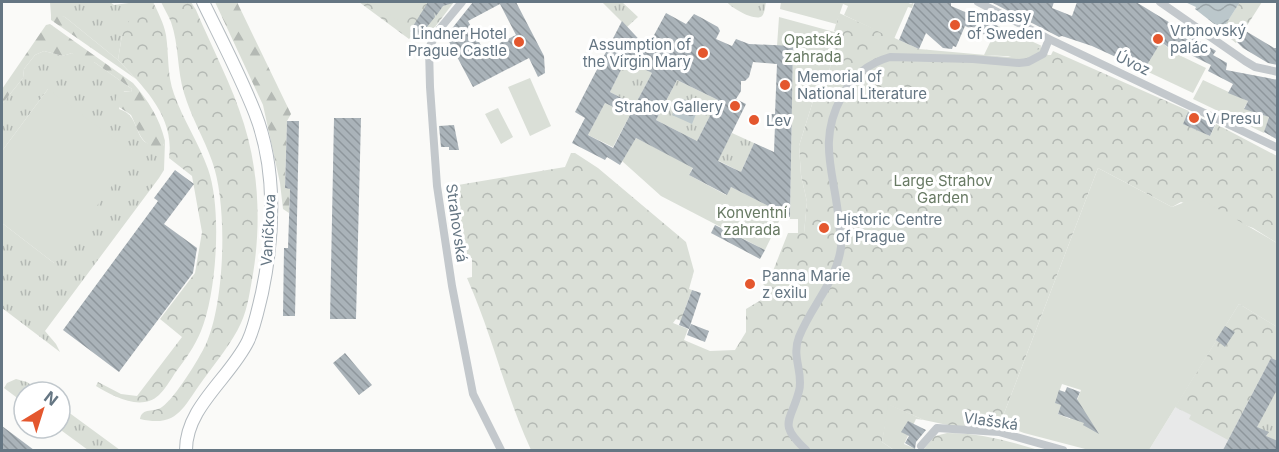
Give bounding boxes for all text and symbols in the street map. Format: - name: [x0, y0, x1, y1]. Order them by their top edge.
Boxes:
- place label: Embassy of Sweden: [967, 7, 1043, 43]
- marker: Embassy of Sweden: [948, 18, 962, 32]
- place label: Vrbnovský palác: [1170, 21, 1247, 57]
- place label: Lindner Hotel Prague Castle: [408, 24, 507, 60]
- park label: Opatská zahrada: [784, 30, 842, 66]
- marker: Vrbnovský palác: [1151, 32, 1165, 46]
- marker: Lindner Hotel Prague Castle: [512, 35, 526, 49]
- place label: Assumption of the Virgin Mary: [583, 35, 692, 71]
- marker: Assumption of the Virgin Mary: [696, 46, 710, 60]
- street label: Úvoz: [1112, 46, 1154, 80]
- place label: Memorial of National Literature: [797, 67, 927, 103]
- marker: Memorial of National Literature: [778, 78, 792, 92]
- place label: Strahov Gallery: [614, 97, 724, 116]
- marker: Strahov Gallery: [728, 99, 742, 113]
- place label: V Presu: [1206, 109, 1261, 128]
- place label: Lev: [766, 111, 792, 130]
- marker: V Presu: [1187, 111, 1201, 125]
- marker: Lev: [747, 113, 761, 127]
- park label: Large Strahov Garden: [893, 171, 993, 207]
- street label: Strahovská: [442, 182, 472, 264]
- street label: Vaníčkova: [257, 193, 279, 267]
- park label: Konventní zahrada: [717, 203, 787, 239]
- place label: Historic Centre of Prague: [836, 210, 942, 246]
- marker: Historic Centre of Prague: [817, 221, 831, 235]
- place label: Panna Marie z exilu: [762, 266, 851, 302]
- marker: Panna Marie z exilu: [743, 277, 757, 291]
- north arrow: [12, 380, 72, 440]
- text: N: [40, 387, 62, 410]
- street label: Vlašská: [962, 408, 1020, 434]

